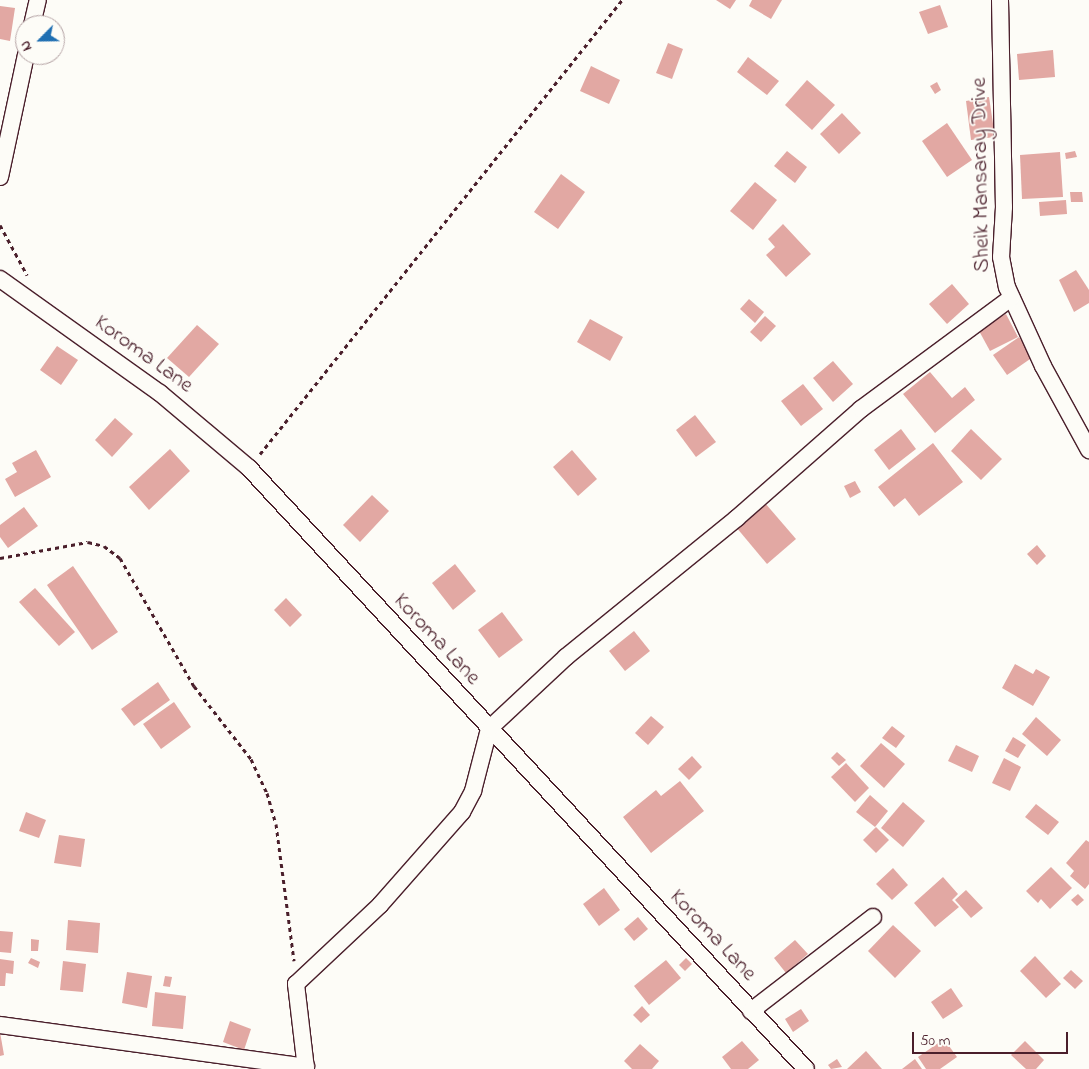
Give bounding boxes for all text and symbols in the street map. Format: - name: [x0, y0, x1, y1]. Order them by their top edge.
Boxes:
- north arrow: [15, 15, 65, 65]
- text: N: [15, 37, 38, 54]
- street label: Sheik Mansaray Drive: [967, 77, 997, 273]
- street label: Koroma Lane: [89, 310, 197, 400]
- street label: Koroma Lane: [387, 589, 485, 691]
- street label: Koroma Lane: [663, 885, 761, 987]
- scale bar: [914, 1022, 1070, 1054]
- text: 50 m: [920, 1030, 950, 1052]

